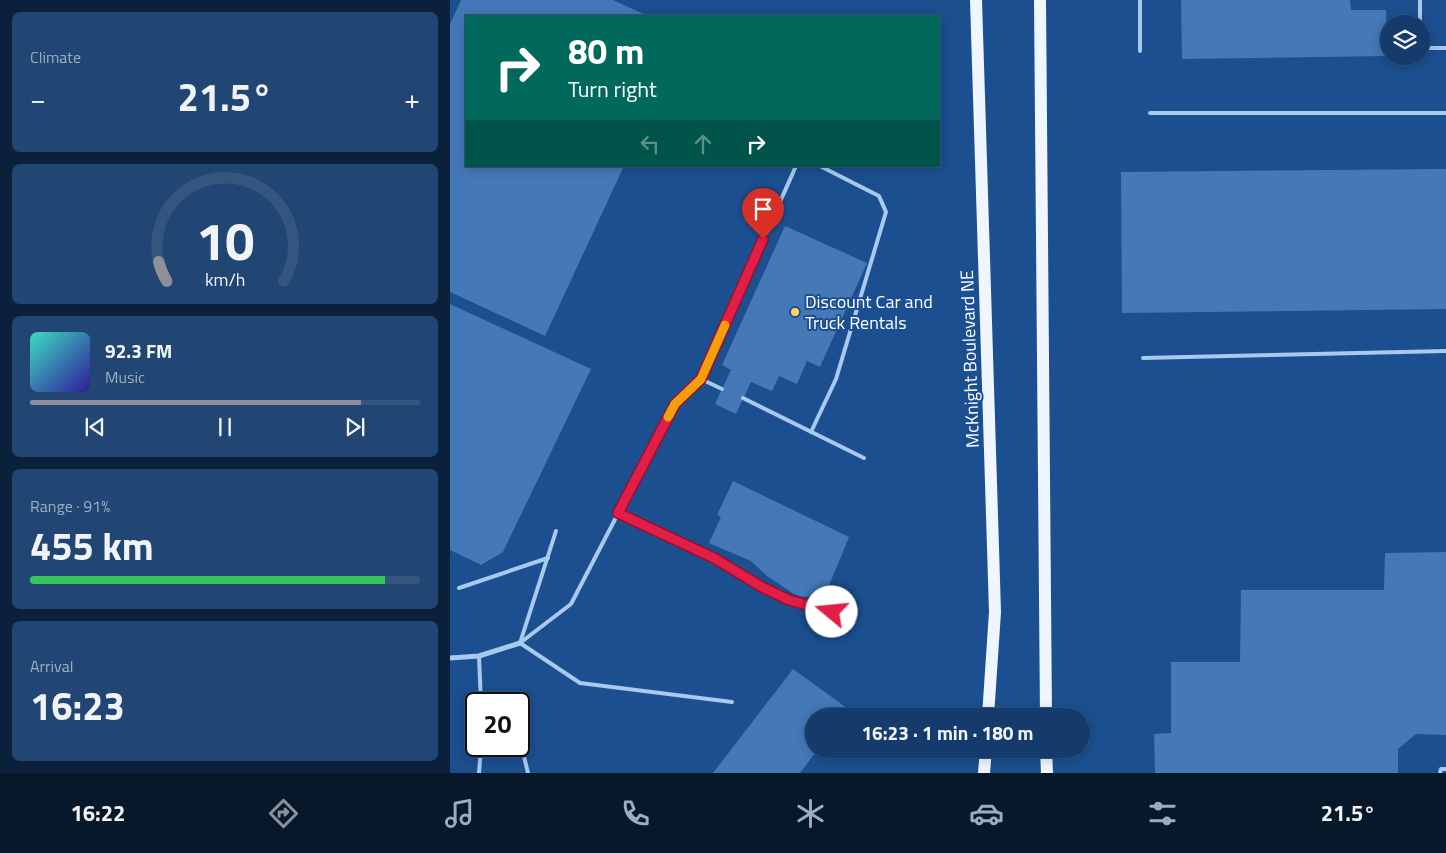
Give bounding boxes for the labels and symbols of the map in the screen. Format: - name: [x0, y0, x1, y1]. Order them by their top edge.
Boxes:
- pin: [742, 188, 784, 239]
- street label: McKnight Boulevard NE: [953, 269, 986, 449]
- place label: Discount Car and Truck Rentals: [805, 288, 933, 336]
- marker: Discount Car and Truck Rentals: [789, 306, 801, 318]
- position arrow: [805, 585, 857, 637]
- speed limit sign: 20: [465, 692, 530, 757]

